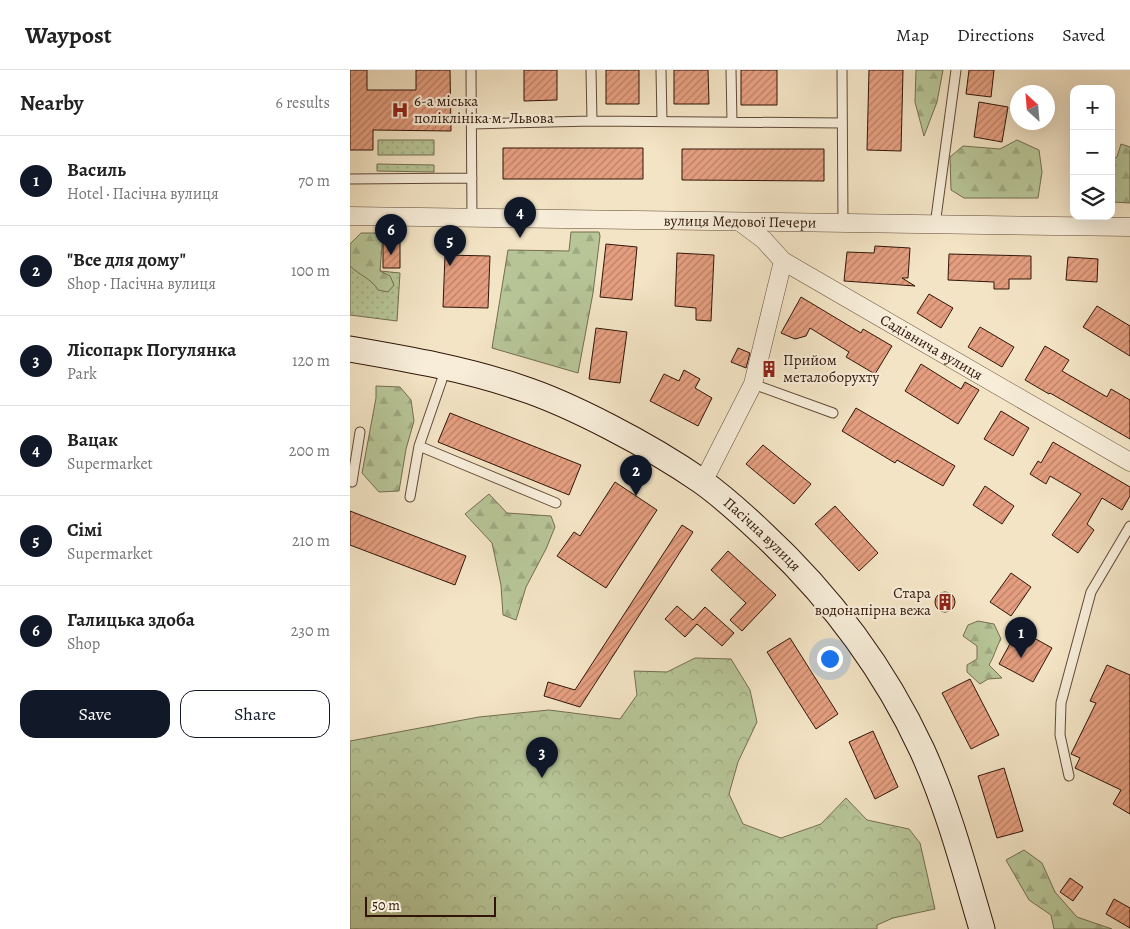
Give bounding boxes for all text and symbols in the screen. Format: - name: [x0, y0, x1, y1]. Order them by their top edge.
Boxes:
- text: Waypost: [25, 19, 112, 51]
- text: Map: [896, 23, 929, 47]
- text: Directions: [957, 23, 1034, 47]
- text: Saved: [1062, 23, 1105, 47]
- north arrow: [1010, 85, 1055, 130]
- map controls: [1070, 85, 1115, 220]
- button: +: [1070, 85, 1115, 130]
- text: Nearby: [20, 89, 83, 117]
- place label: 6-а міська поліклініка м. Львова: [414, 91, 554, 128]
- text: 6 results: [276, 92, 330, 114]
- hospital icon: 6-а міська поліклініка м. Львова: [390, 100, 410, 120]
- button: −: [1070, 130, 1115, 175]
- text: Василь: [67, 157, 126, 183]
- text: 1: [33, 170, 39, 192]
- text: 70 m: [298, 170, 330, 192]
- button: layers: [1070, 175, 1115, 220]
- text: Hotel · Пасічна вулиця: [67, 183, 219, 205]
- pin: 4: [504, 197, 536, 238]
- street label: вулиця Медової Печери: [663, 210, 817, 233]
- pin: 6: [375, 214, 407, 255]
- pin: 5: [434, 225, 466, 266]
- text: "Все для дому": [67, 247, 186, 273]
- text: 2: [32, 260, 40, 282]
- text: 100 m: [291, 260, 330, 282]
- text: Shop · Пасічна вулиця: [67, 273, 216, 295]
- street label: Садівнича вулиця: [877, 309, 987, 385]
- text: Лісопарк Погулянка: [67, 337, 236, 363]
- text: 3: [33, 350, 39, 372]
- text: 120 m: [292, 350, 330, 372]
- place label: Прийом металоборухту: [783, 350, 879, 387]
- building icon: Прийом металоборухту: [759, 359, 779, 379]
- text: Park: [67, 363, 97, 385]
- text: Вацак: [67, 427, 118, 453]
- text: 4: [32, 440, 40, 462]
- text: 200 m: [289, 440, 330, 462]
- text: Supermarket: [67, 453, 153, 475]
- pin: 2: [620, 455, 652, 496]
- street label: Пасічна вулиця: [719, 493, 805, 576]
- text: Сімі: [67, 517, 102, 543]
- text: 5: [33, 530, 39, 552]
- text: 210 m: [292, 530, 330, 552]
- text: Supermarket: [67, 543, 153, 565]
- place label: Стара водонапірна вежа: [815, 583, 931, 620]
- building icon: Стара водонапірна вежа: [935, 592, 955, 612]
- text: Галицька здоба: [67, 607, 195, 633]
- pin: 1: [1005, 617, 1037, 658]
- text: 6: [32, 620, 40, 642]
- text: 230 m: [291, 620, 330, 642]
- text: Shop: [67, 633, 100, 655]
- your location: [817, 646, 843, 672]
- button: Save: [20, 690, 170, 738]
- button: Share: [180, 690, 330, 738]
- pin: 3: [526, 737, 558, 778]
- scale bar: [365, 894, 496, 917]
- text: 50 m: [372, 896, 400, 915]

